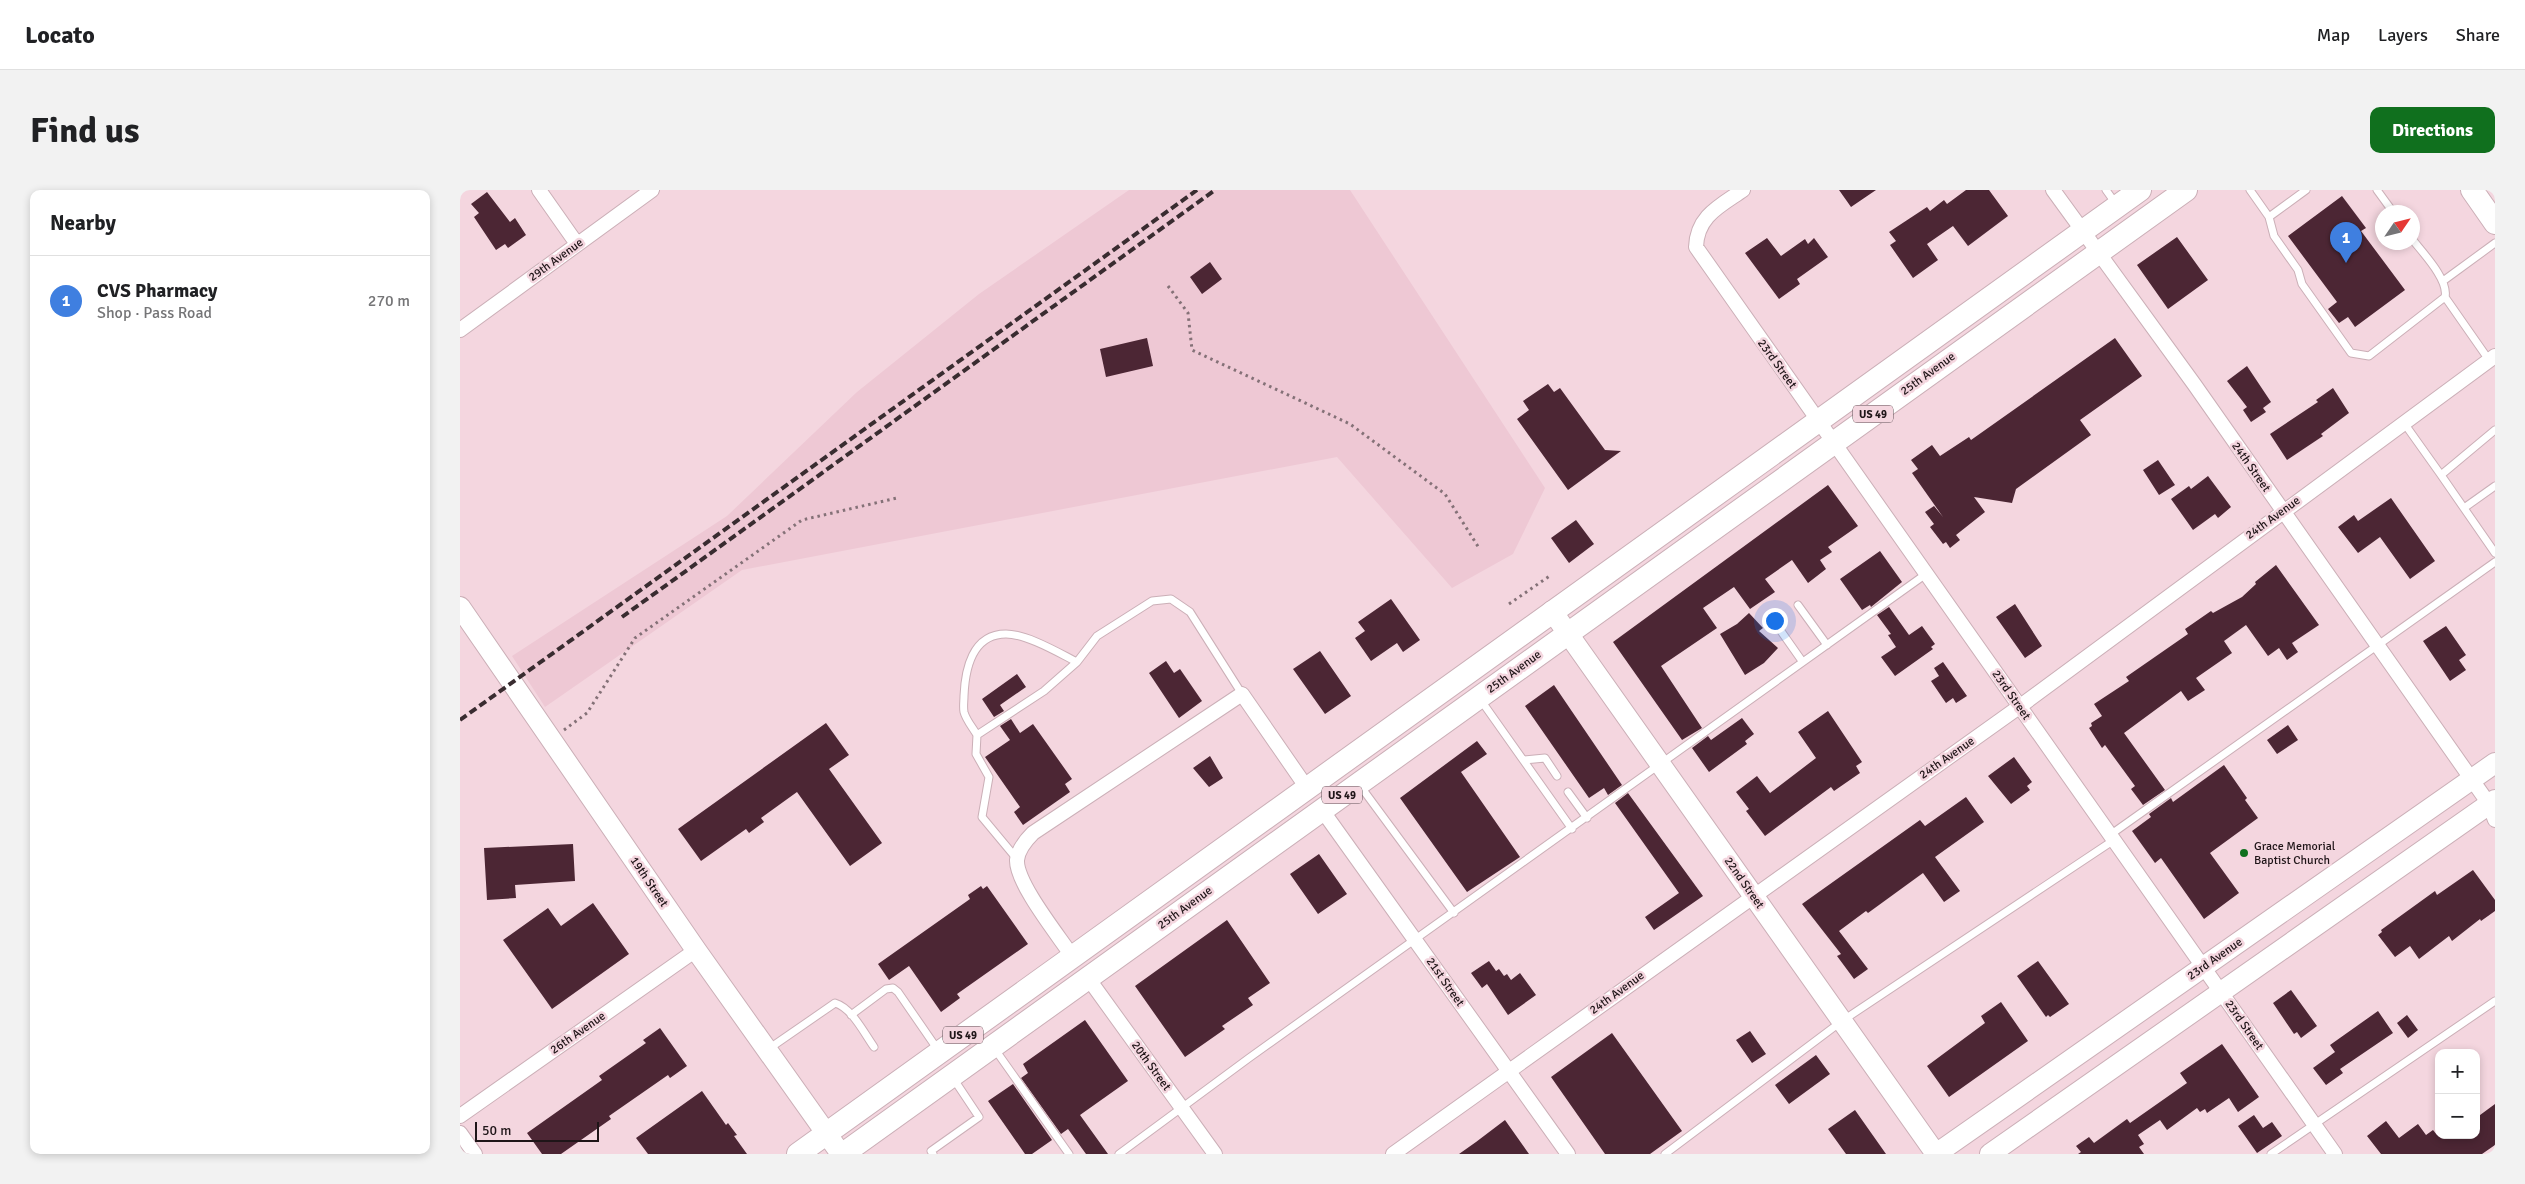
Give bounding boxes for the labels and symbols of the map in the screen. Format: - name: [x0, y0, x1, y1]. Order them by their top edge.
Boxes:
- north arrow: [2375, 205, 2420, 250]
- pin: 1: [2330, 222, 2362, 263]
- street label: 29th Avenue: [526, 235, 586, 285]
- street label: 23rd Street: [1754, 336, 1800, 392]
- street label: 25th Avenue: [1898, 349, 1958, 399]
- road number: US 49: [1853, 405, 1893, 422]
- street label: 24th Street: [2228, 439, 2274, 495]
- street label: 24th Avenue: [2243, 493, 2303, 543]
- your location: [1762, 608, 1788, 634]
- street label: 25th Avenue: [1484, 647, 1544, 697]
- street label: 23rd Street: [1988, 667, 2034, 723]
- street label: 24th Avenue: [1917, 734, 1977, 782]
- road number: US 49: [1322, 786, 1362, 804]
- place label: Grace Memorial Baptist Church: [2254, 839, 2336, 868]
- marker: Grace Memorial Baptist Church: [2238, 847, 2250, 859]
- street label: 19th Street: [627, 854, 671, 910]
- street label: 22nd Street: [1721, 854, 1767, 912]
- street label: 25th Avenue: [1155, 883, 1215, 933]
- street label: 23rd Avenue: [2185, 935, 2245, 983]
- street label: 21st Street: [1423, 955, 1467, 1009]
- street label: 24th Avenue: [1587, 968, 1647, 1018]
- street label: 23rd Street: [2221, 997, 2267, 1053]
- street label: 26th Avenue: [548, 1009, 608, 1057]
- road number: US 49: [943, 1026, 983, 1044]
- street label: 20th Street: [1128, 1038, 1174, 1094]
- scale bar: [475, 1119, 599, 1142]

